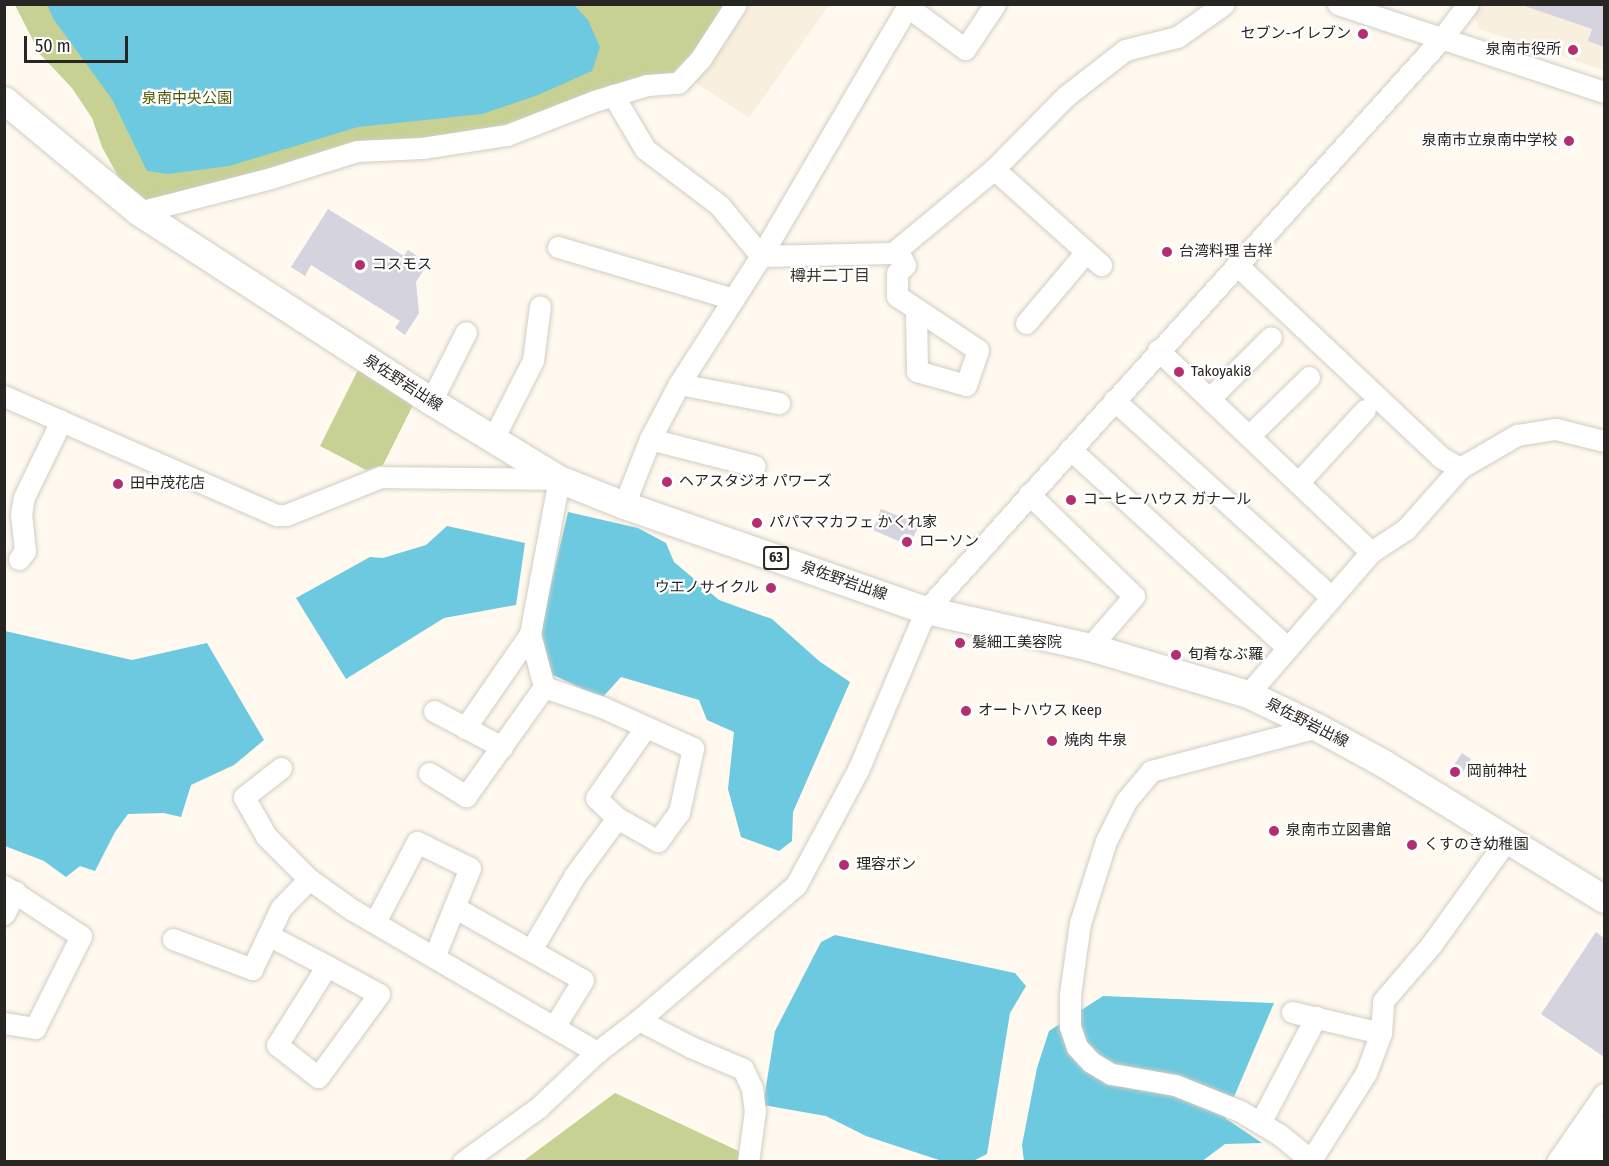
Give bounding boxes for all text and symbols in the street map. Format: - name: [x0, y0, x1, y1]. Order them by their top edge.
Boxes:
- scale bar: [27, 24, 130, 62]
- place label: セブン-イレブン: [1240, 25, 1351, 43]
- marker: セブン-イレブン: [1356, 27, 1370, 41]
- text: 50 m: [35, 35, 71, 57]
- place label: 泉南市役所: [1486, 41, 1561, 59]
- marker: 泉南市役所: [1566, 43, 1580, 57]
- park label: 泉南中央公園: [142, 90, 232, 108]
- place label: 泉南市立泉南中学校: [1422, 132, 1557, 150]
- marker: 泉南市立泉南中学校: [1562, 134, 1576, 148]
- place label: 台湾料理 吉祥: [1179, 243, 1273, 261]
- marker: 台湾料理 吉祥: [1160, 245, 1174, 259]
- place label: コスモス: [372, 256, 432, 274]
- marker: コスモス: [353, 258, 367, 272]
- district label: 樽井二丁目: [790, 266, 870, 286]
- street label: 泉佐野岩出線: [360, 351, 446, 415]
- place label: Takoyaki8: [1191, 363, 1251, 381]
- marker: Takoyaki8: [1172, 365, 1186, 379]
- place label: ヘアスタジオ パワーズ: [679, 473, 833, 491]
- place label: 田中茂花店: [130, 475, 205, 493]
- marker: ヘアスタジオ パワーズ: [660, 475, 674, 489]
- marker: 田中茂花店: [111, 477, 125, 491]
- place label: コーヒーハウス ガナール: [1083, 491, 1252, 509]
- marker: コーヒーハウス ガナール: [1064, 493, 1078, 507]
- place label: パパママカフェ かくれ家: [769, 514, 938, 532]
- marker: パパママカフェ かくれ家: [750, 516, 764, 530]
- place label: ローソン: [919, 533, 979, 551]
- marker: ローソン: [900, 535, 914, 549]
- road number: 63: [762, 547, 790, 569]
- street label: 泉佐野岩出線: [799, 558, 889, 604]
- place label: ウエノサイクル: [654, 579, 759, 597]
- marker: ウエノサイクル: [764, 581, 778, 595]
- place label: 髪細工美容院: [972, 634, 1062, 652]
- marker: 髪細工美容院: [953, 636, 967, 650]
- place label: 旬肴なぶ羅: [1188, 646, 1263, 664]
- marker: 旬肴なぶ羅: [1169, 648, 1183, 662]
- street label: 泉佐野岩出線: [1263, 695, 1351, 751]
- place label: オートハウス Keep: [978, 702, 1102, 720]
- marker: オートハウス Keep: [959, 704, 973, 718]
- place label: 焼肉 牛泉: [1064, 732, 1128, 750]
- marker: 焼肉 牛泉: [1045, 734, 1059, 748]
- place label: 岡前神社: [1467, 763, 1527, 781]
- marker: 岡前神社: [1448, 765, 1462, 779]
- place label: 泉南市立図書館: [1286, 822, 1391, 840]
- marker: 泉南市立図書館: [1267, 824, 1281, 838]
- place label: くすのき幼稚園: [1424, 836, 1529, 854]
- marker: くすのき幼稚園: [1405, 838, 1419, 852]
- place label: 理容ボン: [856, 856, 916, 874]
- marker: 理容ボン: [837, 858, 851, 872]

